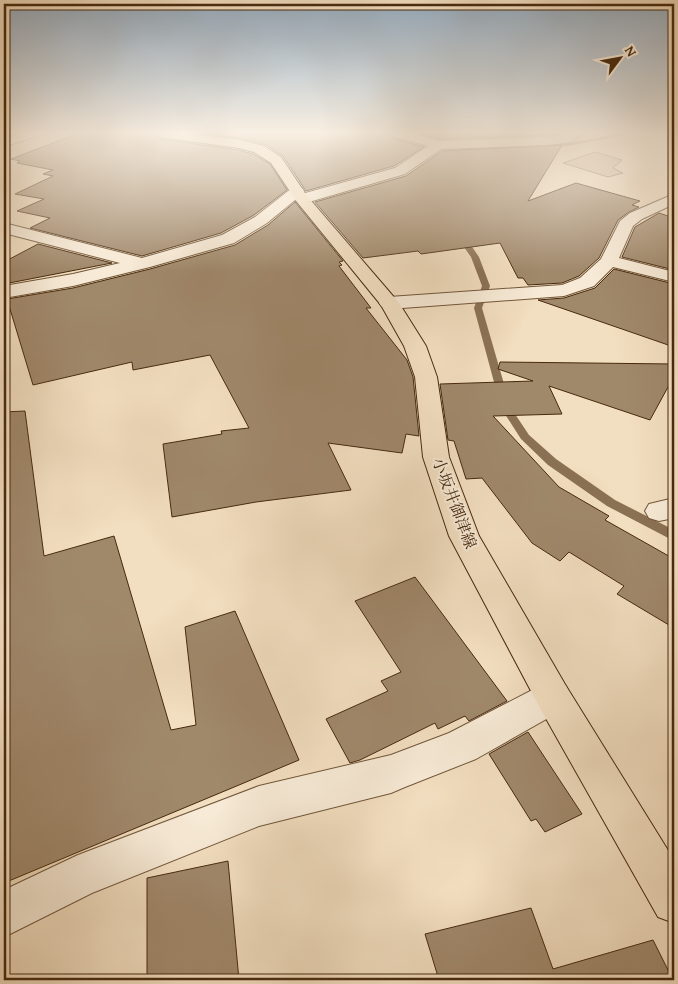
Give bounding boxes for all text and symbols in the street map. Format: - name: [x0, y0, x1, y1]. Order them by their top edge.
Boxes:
- north arrow: [596, 32, 646, 82]
- text: N: [620, 42, 642, 61]
- street label: 小坂井御津線: [427, 454, 483, 552]

